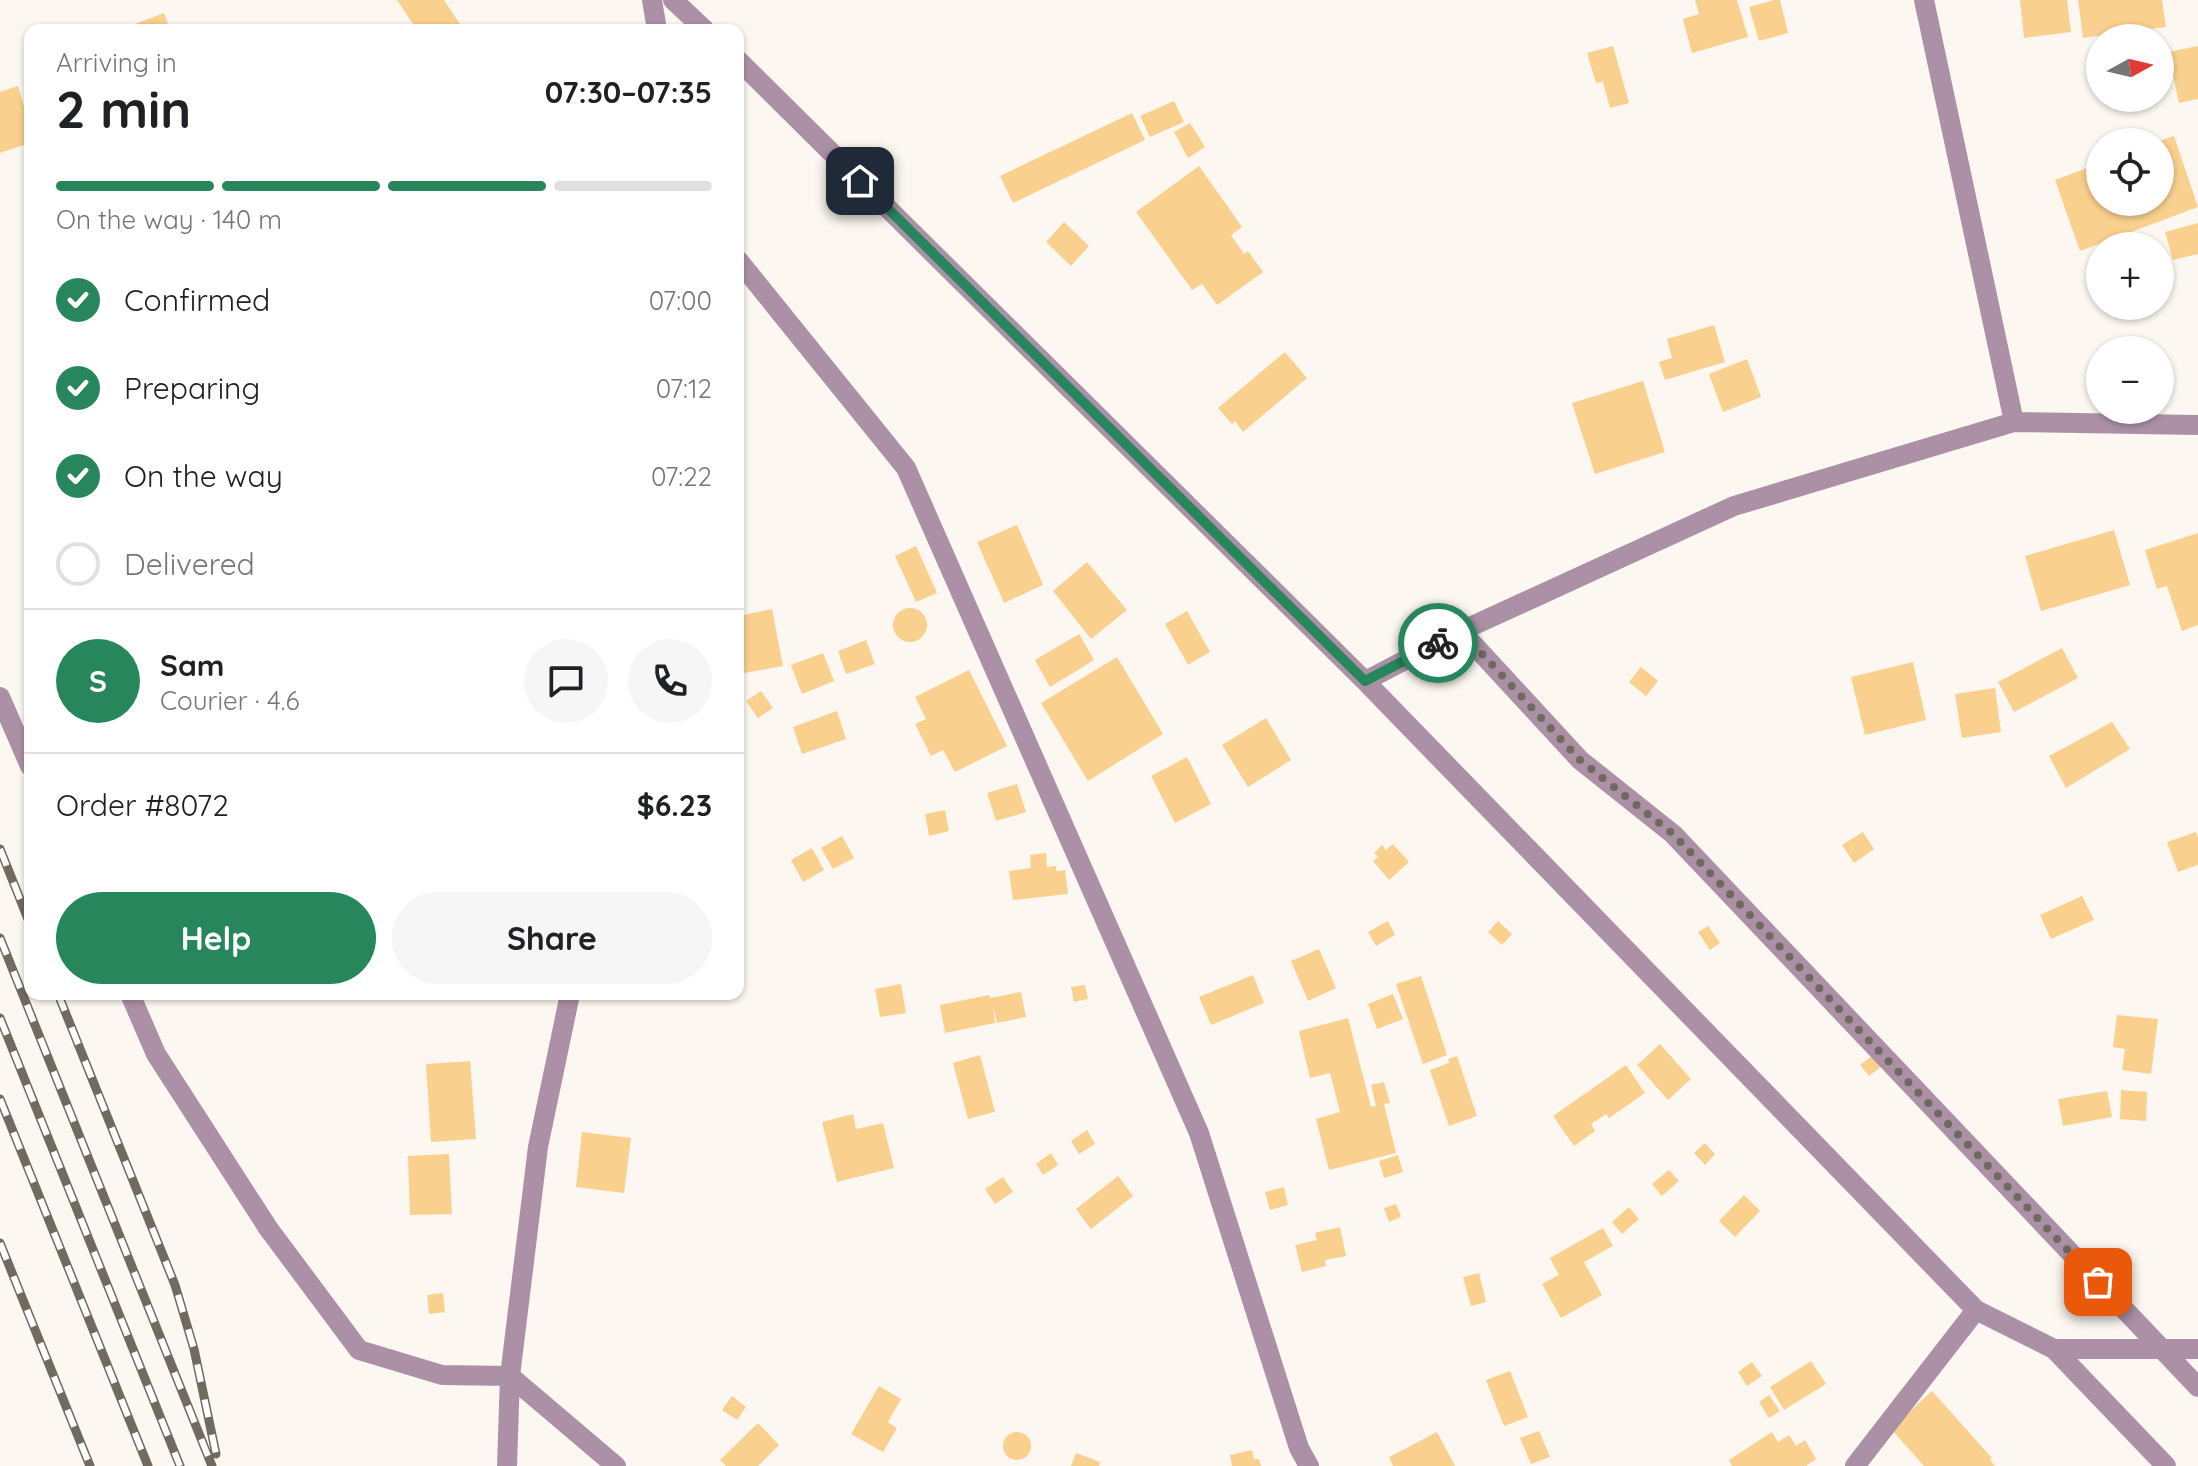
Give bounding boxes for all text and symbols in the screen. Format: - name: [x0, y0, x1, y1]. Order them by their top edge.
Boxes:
- north arrow: [2086, 24, 2174, 112]
- map controls: [2086, 24, 2174, 424]
- text: Arriving in: [56, 46, 177, 79]
- text: 07:30–07:35: [545, 73, 712, 111]
- text: 2 min: [56, 76, 191, 141]
- button: locate: [2086, 128, 2174, 216]
- pin: [826, 147, 894, 215]
- icon: home: [838, 159, 882, 203]
- text: On the way · 140 m: [56, 203, 282, 236]
- button: +: [2086, 232, 2174, 320]
- icon: check: [56, 278, 100, 322]
- text: Confirmed: [124, 281, 270, 319]
- text: 07:00: [649, 284, 712, 317]
- button: −: [2086, 336, 2174, 424]
- icon: check: [56, 366, 100, 410]
- text: Preparing: [124, 369, 260, 407]
- text: 07:12: [656, 372, 712, 405]
- icon: check: [56, 454, 100, 498]
- text: On the way: [124, 457, 283, 495]
- text: 07:22: [651, 460, 712, 493]
- text: Delivered: [124, 545, 255, 583]
- courier: [1398, 603, 1478, 683]
- icon: bike: [1416, 621, 1460, 665]
- button: chat: [524, 639, 608, 723]
- button: phone: [628, 639, 712, 723]
- text: Sam: [160, 646, 224, 684]
- text: S: [89, 662, 107, 700]
- text: Courier · 4.6: [160, 684, 299, 717]
- text: Order #8072: [56, 786, 229, 824]
- text: $6.23: [637, 786, 712, 824]
- button: Help: [56, 892, 376, 984]
- button: Share: [392, 892, 712, 984]
- pin: [2064, 1248, 2132, 1316]
- icon: bag: [2076, 1260, 2120, 1304]

